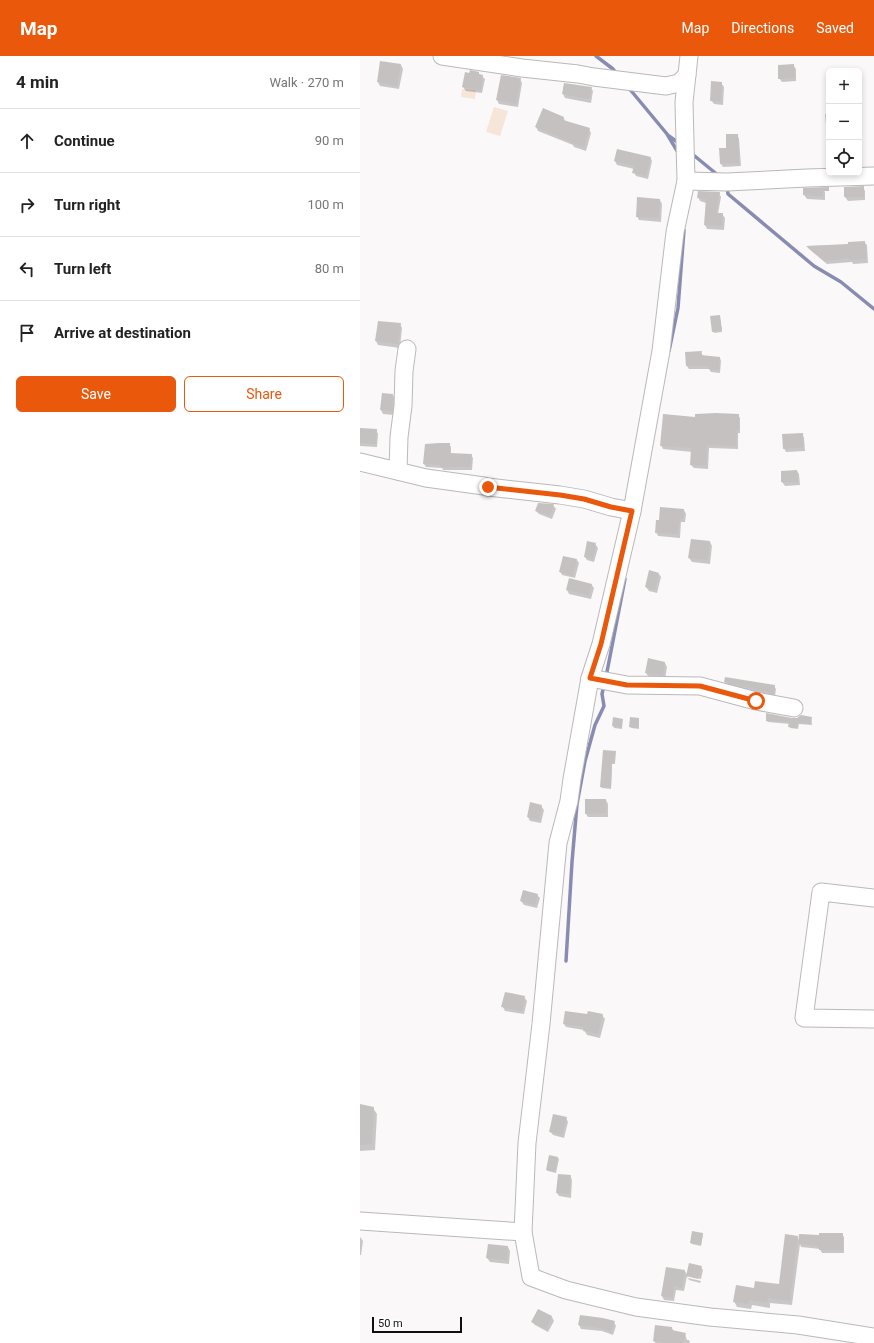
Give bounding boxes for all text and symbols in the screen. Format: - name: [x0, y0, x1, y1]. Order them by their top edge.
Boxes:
- text: Map: [20, 17, 58, 40]
- text: Map: [682, 20, 709, 36]
- text: Directions: [731, 20, 794, 36]
- text: Saved: [816, 20, 854, 36]
- map controls: [826, 68, 862, 176]
- button: +: [826, 68, 862, 104]
- text: 4 min: [16, 72, 59, 92]
- text: Walk · 270 m: [269, 75, 344, 90]
- button: −: [826, 104, 862, 140]
- icon: ahead: [16, 130, 38, 152]
- text: Continue: [54, 132, 115, 150]
- text: 90 m: [315, 133, 344, 148]
- button: locate: [826, 140, 862, 176]
- icon: right: [16, 194, 38, 216]
- text: Turn right: [54, 196, 120, 214]
- text: 100 m: [307, 197, 344, 212]
- icon: left: [16, 258, 38, 280]
- text: Turn left: [54, 260, 111, 278]
- text: 80 m: [315, 261, 344, 276]
- icon: arrive: [16, 322, 38, 344]
- text: Arrive at destination: [54, 324, 191, 342]
- button: Save: [16, 376, 176, 412]
- button: Share: [184, 376, 344, 412]
- route end: [479, 478, 497, 496]
- route start: [747, 692, 765, 710]
- scale bar: [372, 1315, 462, 1334]
- text: 50 m: [378, 1317, 403, 1330]

